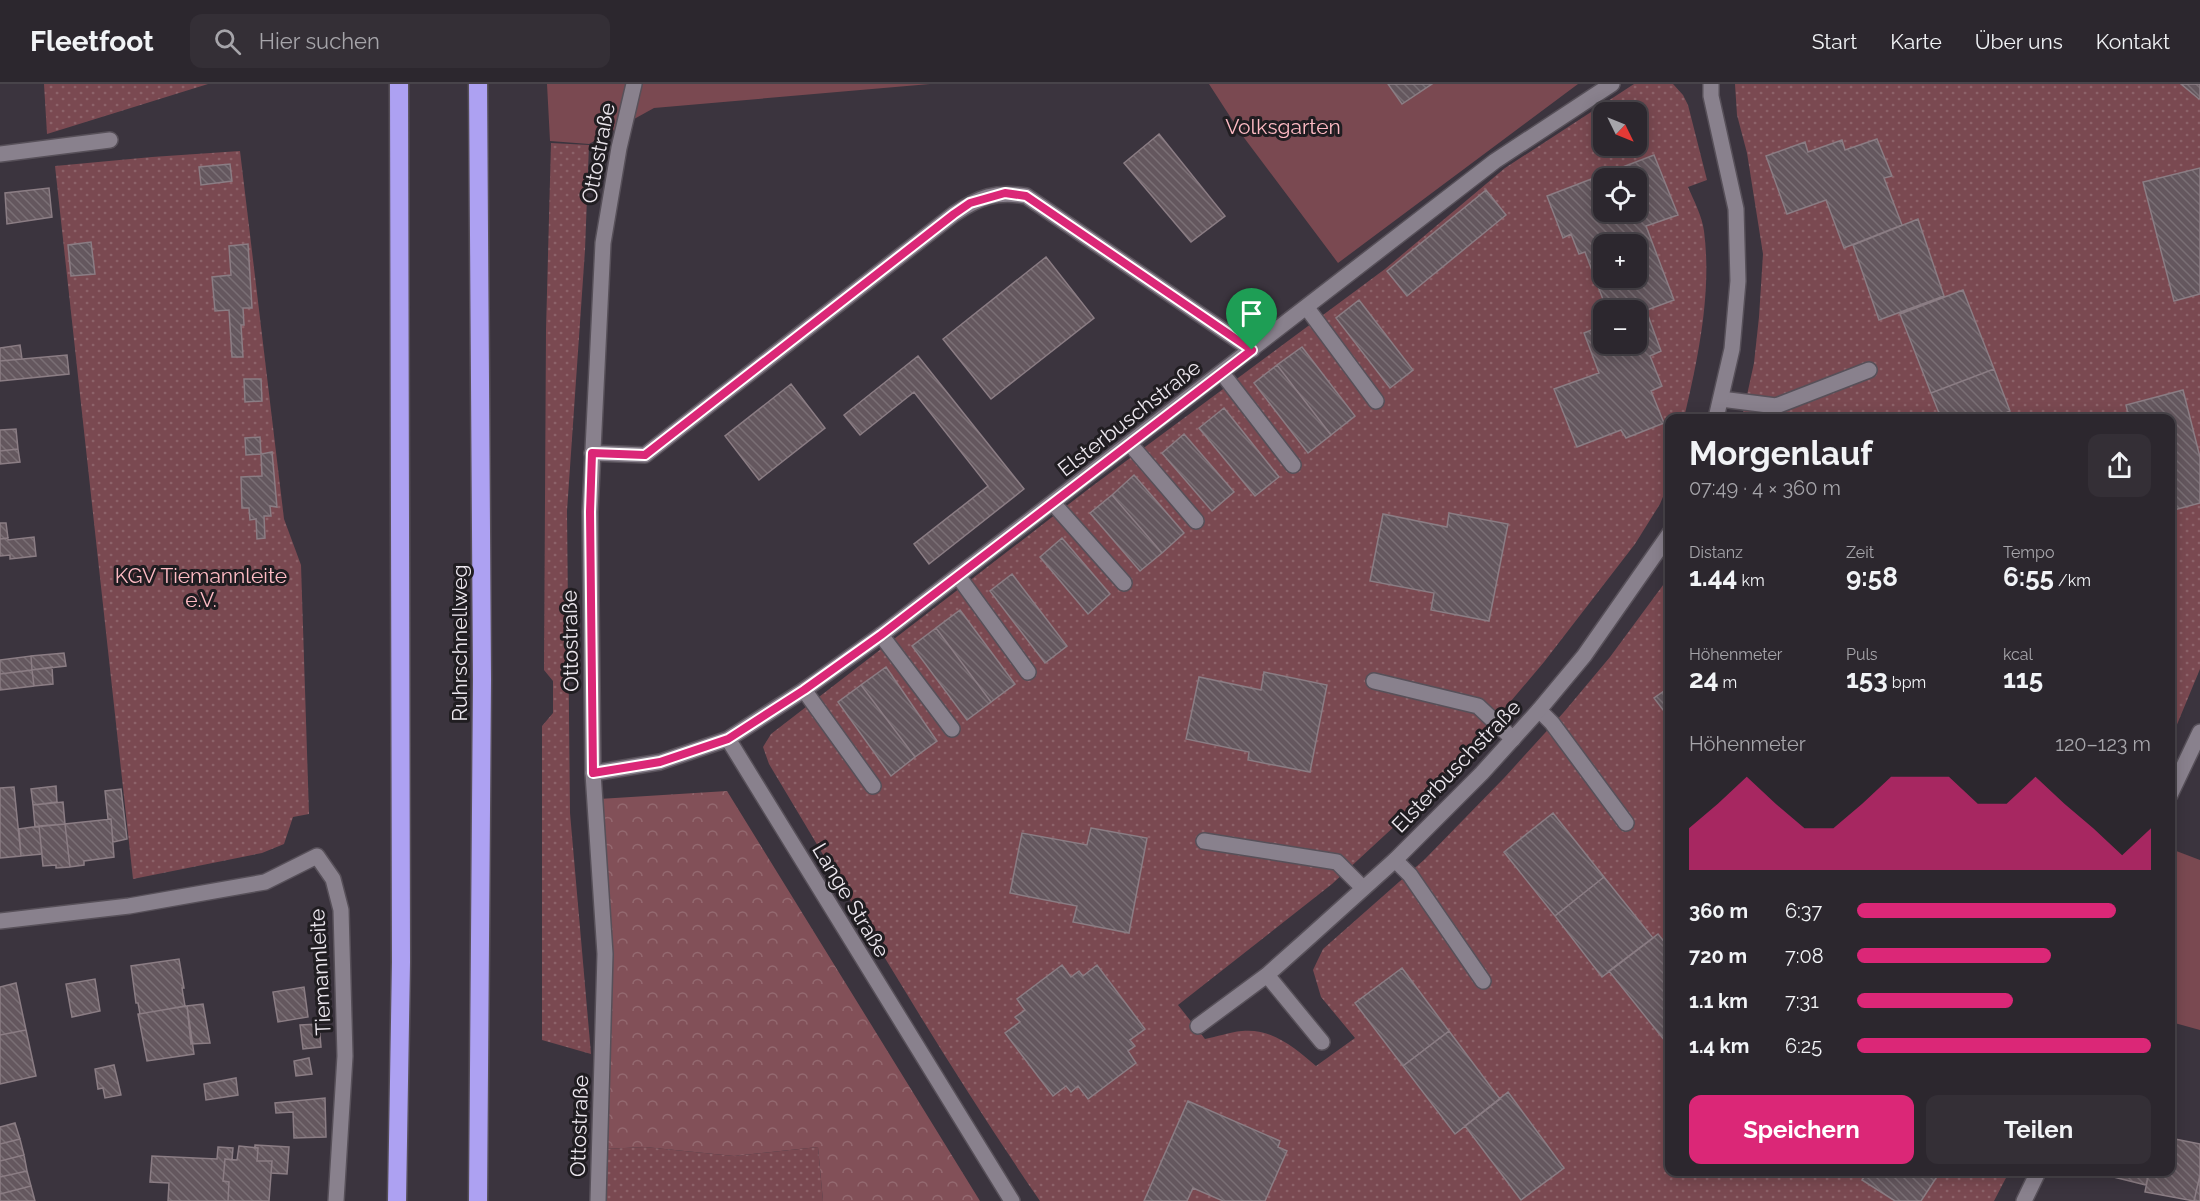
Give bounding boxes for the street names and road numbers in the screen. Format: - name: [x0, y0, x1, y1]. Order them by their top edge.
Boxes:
- street label: Ottostraße: [576, 101, 620, 205]
- street label: Elsterbuschstraße: [1053, 354, 1205, 482]
- street label: Ruhrschnellweg: [447, 564, 472, 722]
- street label: Ottostraße: [557, 590, 583, 692]
- street label: Elsterbuschstraße: [1386, 695, 1526, 837]
- street label: Lange Straße: [807, 838, 895, 962]
- street label: Tiemannleite: [304, 908, 336, 1036]
- street label: Ottostraße: [565, 1075, 593, 1177]

